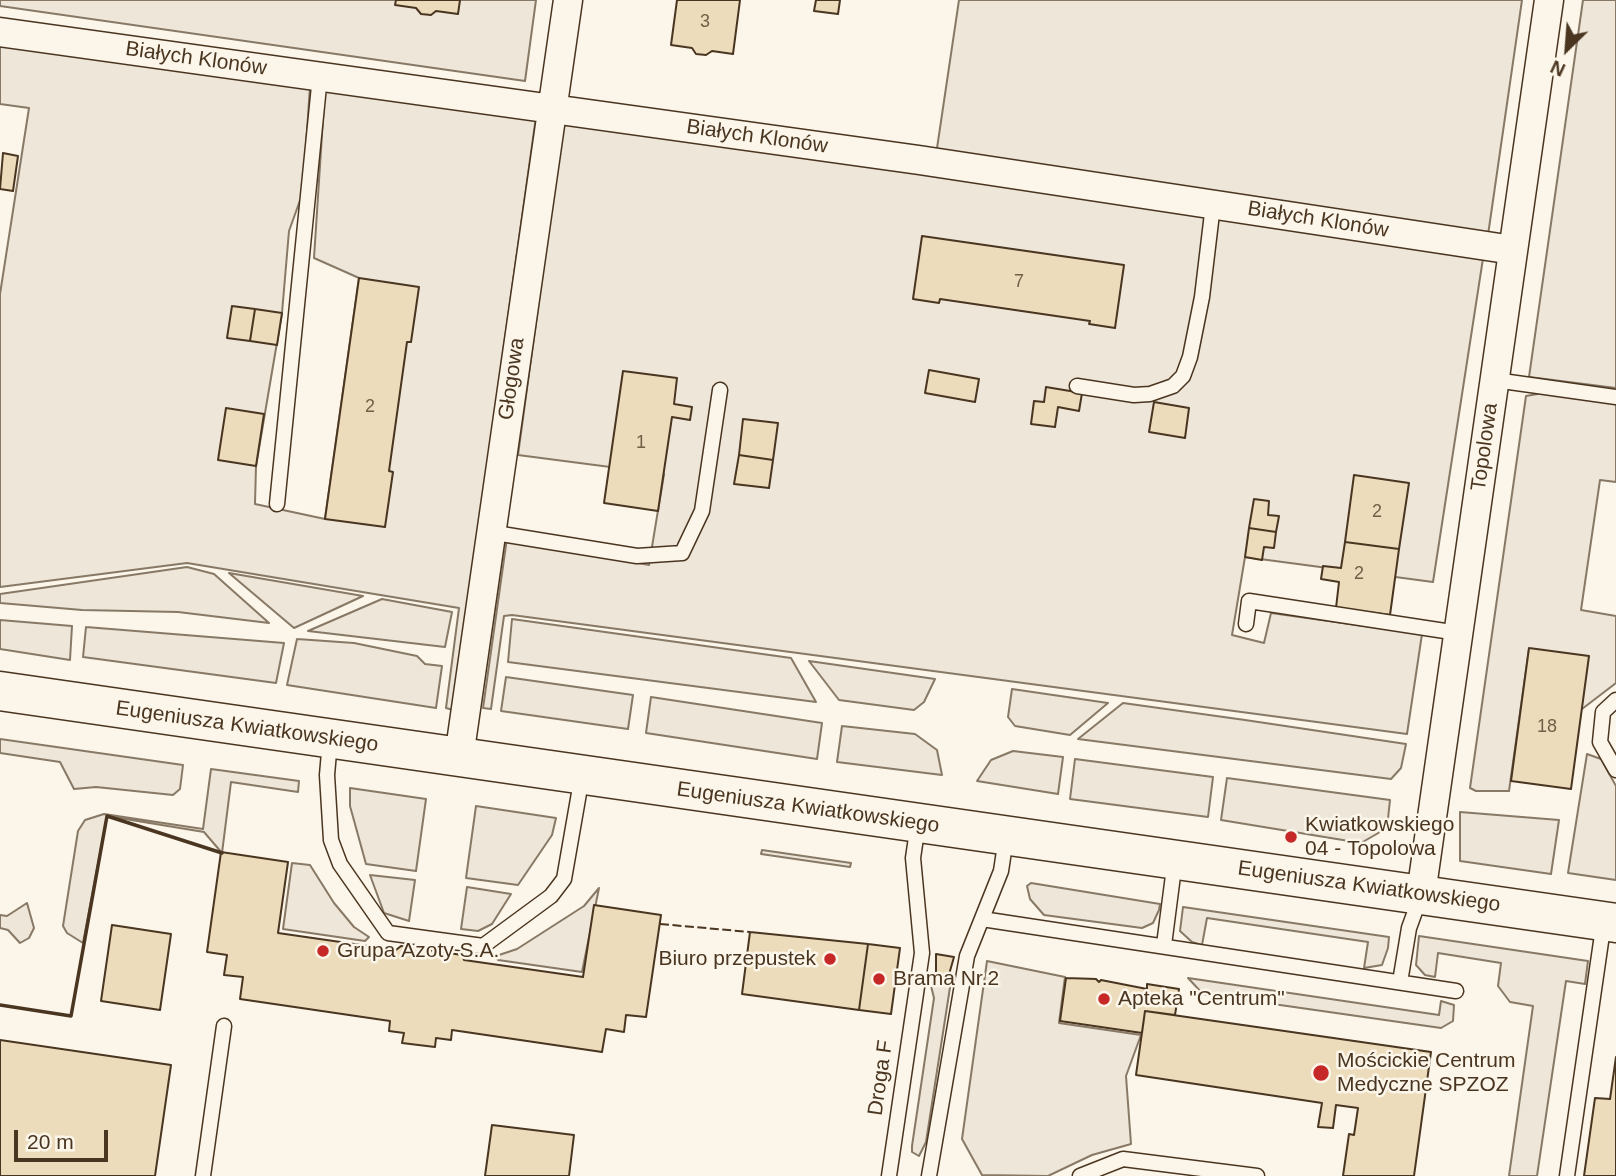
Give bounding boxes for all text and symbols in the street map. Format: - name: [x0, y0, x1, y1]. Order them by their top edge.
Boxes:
- house number: 3: [700, 11, 710, 33]
- north arrow: [1532, 14, 1602, 84]
- street label: Białych Klonów: [124, 37, 268, 81]
- text: N: [1547, 56, 1569, 81]
- street label: Białych Klonów: [685, 115, 829, 159]
- street label: Białych Klonów: [1246, 196, 1390, 244]
- house number: 7: [1014, 271, 1024, 293]
- street label: Głogowa: [494, 336, 530, 422]
- house number: 2: [365, 396, 375, 418]
- street label: Topolowa: [1466, 401, 1504, 493]
- house number: 1: [636, 432, 646, 454]
- house number: 2: [1372, 501, 1382, 523]
- house number: 2: [1354, 563, 1364, 585]
- street label: Eugeniusza Kwiatkowskiego: [114, 696, 380, 758]
- house number: 18: [1537, 716, 1557, 738]
- street label: Eugeniusza Kwiatkowskiego: [675, 777, 941, 839]
- place label: Kwiatkowskiego 04 - Topolowa: [1305, 812, 1454, 862]
- marker: Kwiatkowskiego 04 - Topolowa: [1283, 829, 1299, 845]
- street label: Eugeniusza Kwiatkowskiego: [1236, 856, 1502, 918]
- place label: Grupa Azoty S.A.: [337, 938, 499, 964]
- marker: Grupa Azoty S.A.: [315, 943, 331, 959]
- place label: Biuro przepustek: [658, 946, 816, 972]
- marker: Biuro przepustek: [822, 951, 838, 967]
- place label: Brama Nr.2: [893, 966, 999, 992]
- marker: Brama Nr.2: [871, 971, 887, 987]
- place label: Apteka "Centrum": [1118, 986, 1285, 1012]
- marker: Apteka "Centrum": [1096, 991, 1112, 1007]
- street label: Droga F: [863, 1039, 899, 1117]
- place label: Mościckie Centrum Medyczne SPZOZ: [1337, 1048, 1516, 1098]
- marker: Mościckie Centrum Medyczne SPZOZ: [1311, 1063, 1331, 1083]
- scale bar: [18, 1116, 112, 1160]
- text: 20 m: [27, 1130, 74, 1153]

